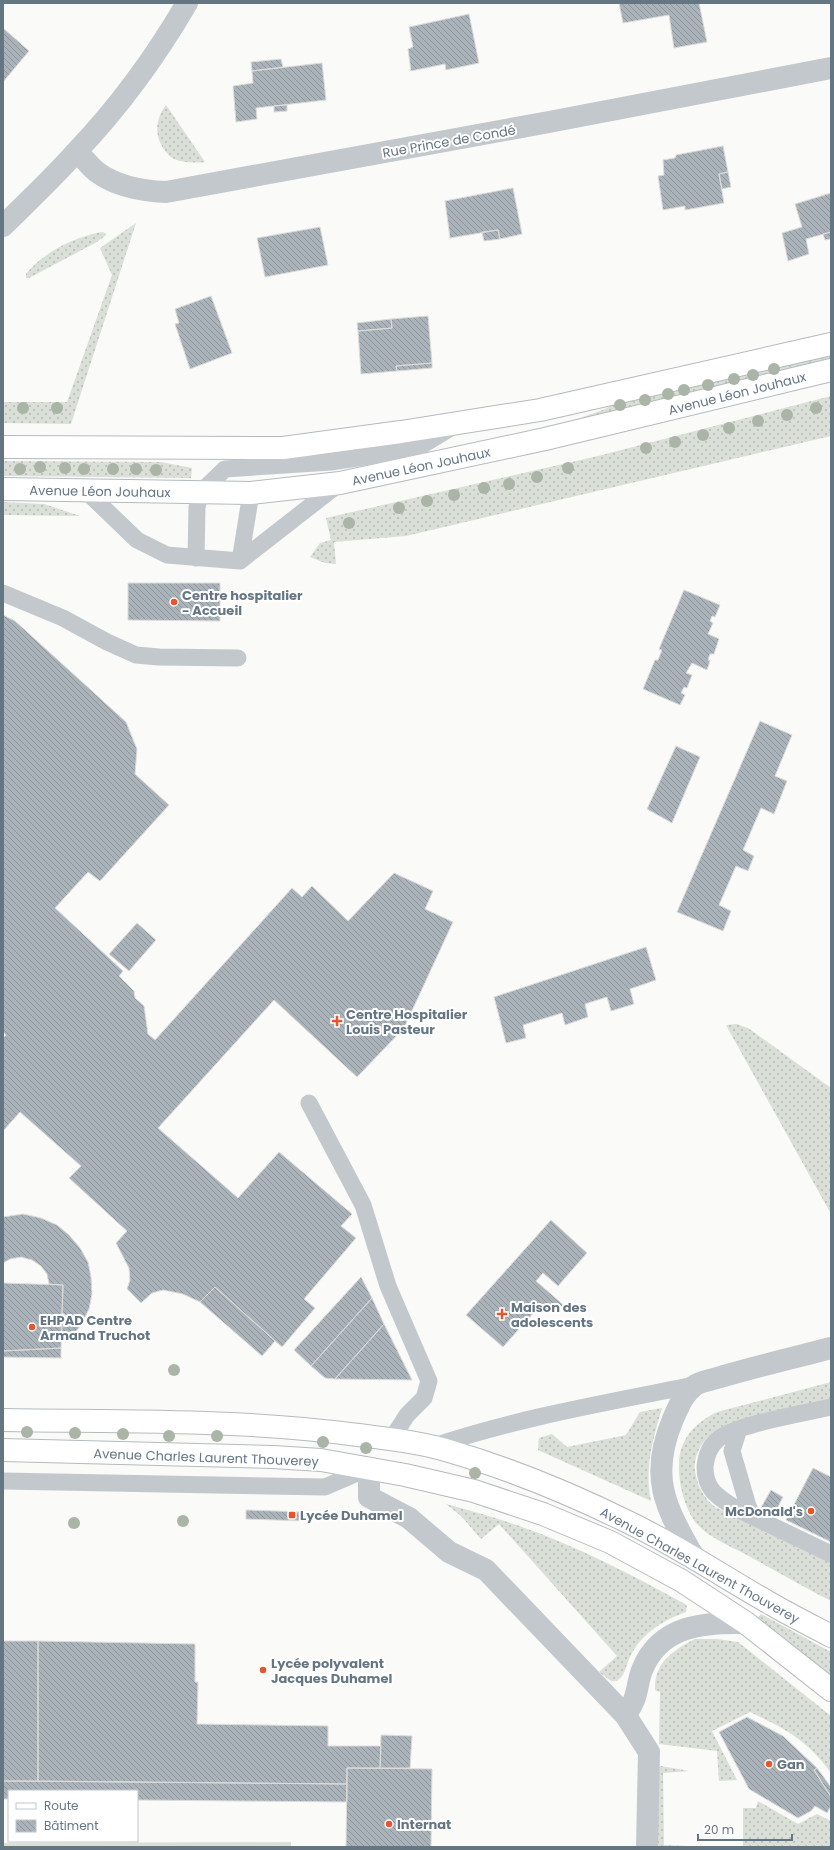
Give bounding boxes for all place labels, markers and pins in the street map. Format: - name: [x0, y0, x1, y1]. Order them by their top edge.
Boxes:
- place label: Centre hospitalier - Accueil: [182, 586, 303, 620]
- marker: Centre hospitalier - Accueil: [169, 597, 179, 607]
- place label: Centre Hospitalier Louis Pasteur: [346, 1005, 468, 1039]
- marker: Centre Hospitalier Louis Pasteur: [331, 1015, 343, 1027]
- place label: Maison des adolescents: [511, 1298, 593, 1332]
- marker: Maison des adolescents: [496, 1308, 508, 1320]
- place label: EHPAD Centre Armand Truchot: [40, 1311, 150, 1345]
- marker: EHPAD Centre Armand Truchot: [27, 1322, 37, 1332]
- place label: McDonald's: [725, 1502, 803, 1521]
- place label: Lycée Duhamel: [300, 1506, 403, 1525]
- marker: McDonald's: [806, 1506, 816, 1516]
- marker: Lycée Duhamel: [287, 1510, 297, 1520]
- place label: Lycée polyvalent Jacques Duhamel: [271, 1654, 392, 1688]
- marker: Lycée polyvalent Jacques Duhamel: [258, 1665, 268, 1675]
- place label: Gan: [777, 1755, 805, 1774]
- marker: Gan: [764, 1759, 774, 1769]
- place label: Internat: [397, 1815, 451, 1834]
- marker: Internat: [384, 1819, 394, 1829]

